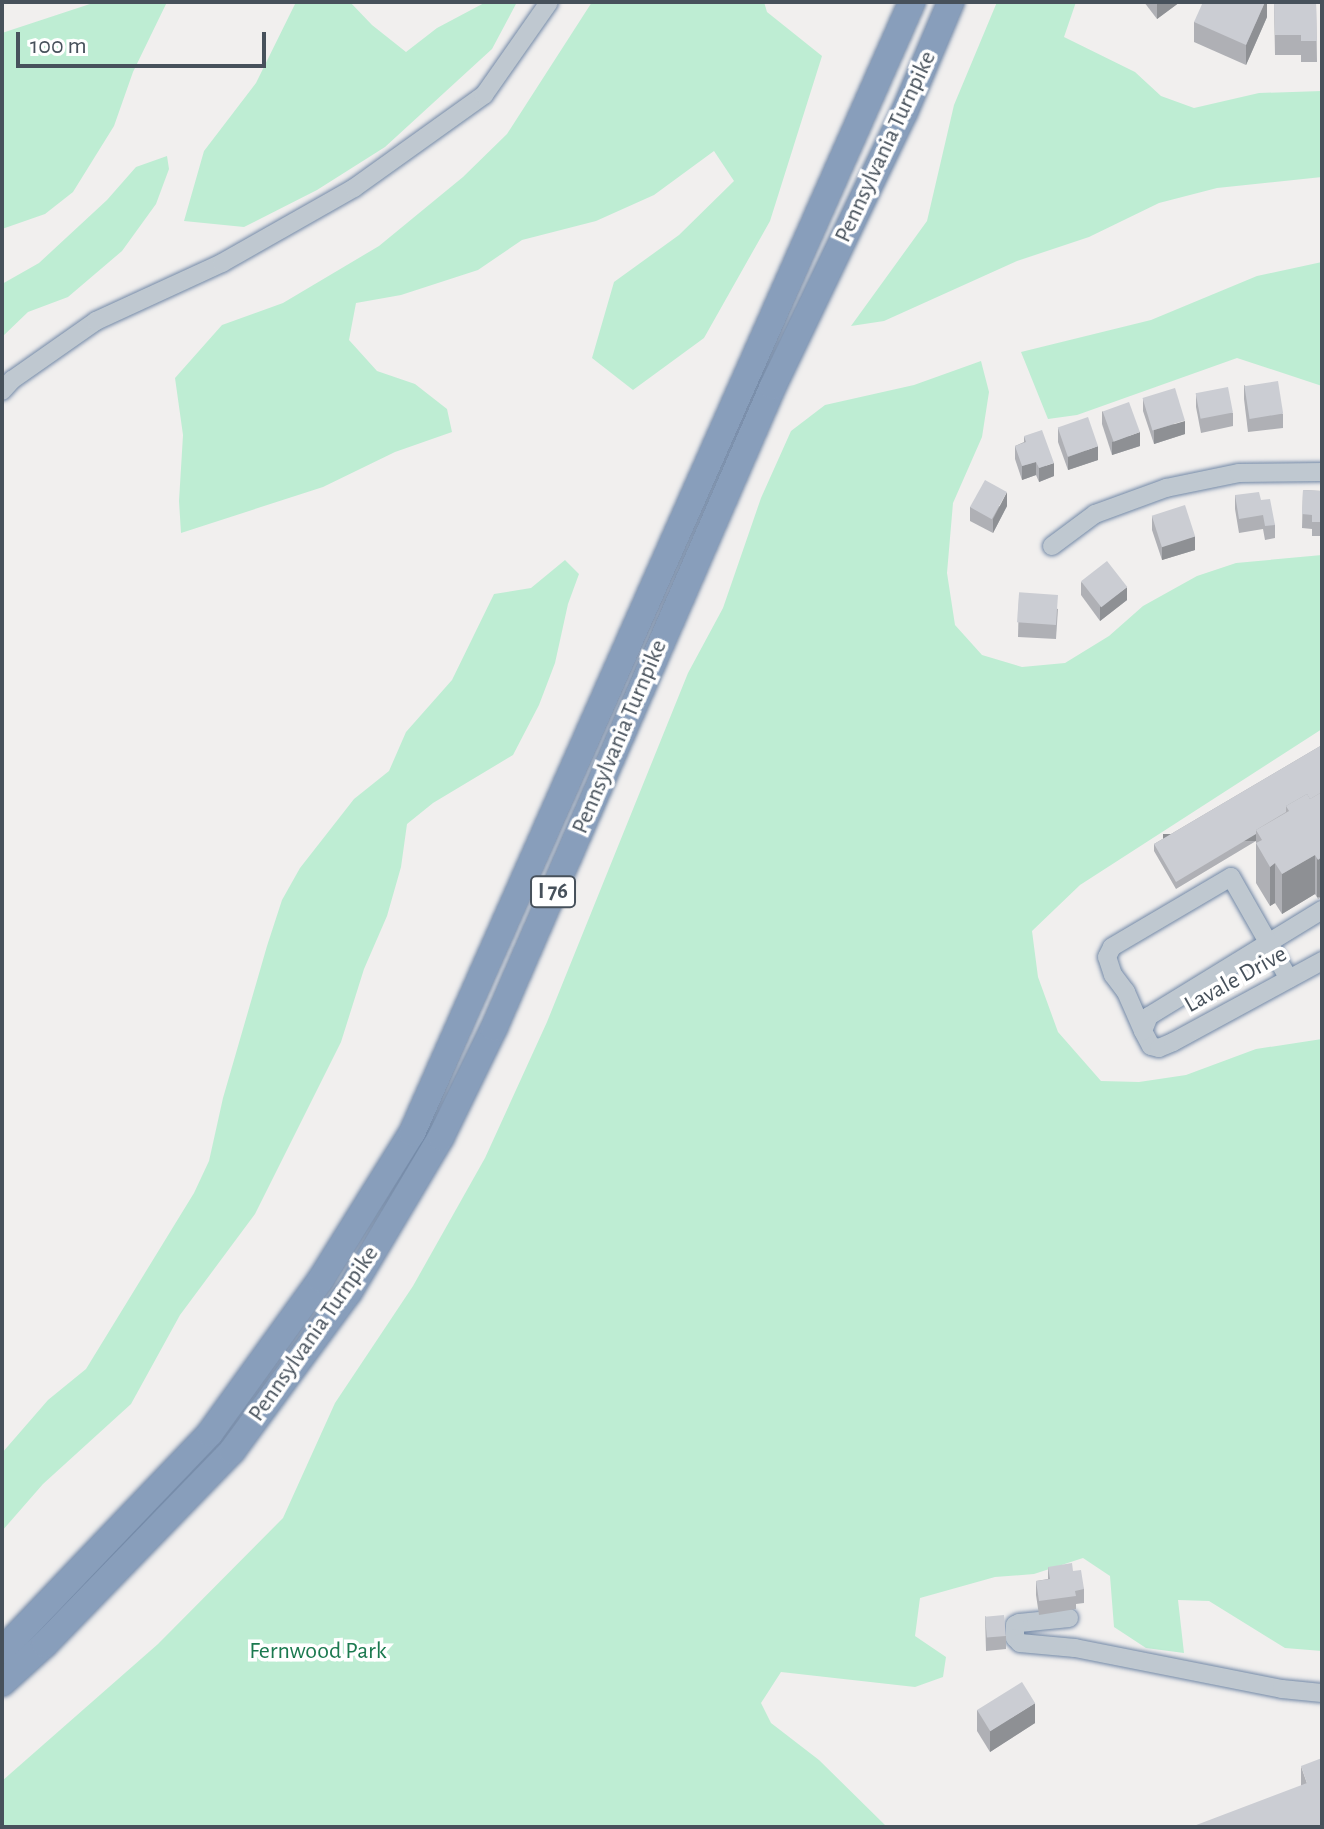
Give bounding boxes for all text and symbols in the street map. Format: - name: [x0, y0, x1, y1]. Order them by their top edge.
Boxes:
- scale bar: [20, 16, 270, 66]
- text: 100 m: [30, 34, 87, 58]
- street label: Pennsylvania Turnpike: [829, 47, 943, 247]
- street label: Pennsylvania Turnpike: [566, 636, 674, 838]
- road number: I 76: [529, 874, 577, 910]
- street label: Lavale Drive: [1180, 940, 1292, 1020]
- street label: Pennsylvania Turnpike: [243, 1241, 385, 1427]
- park label: Fernwood Park: [249, 1638, 387, 1666]

